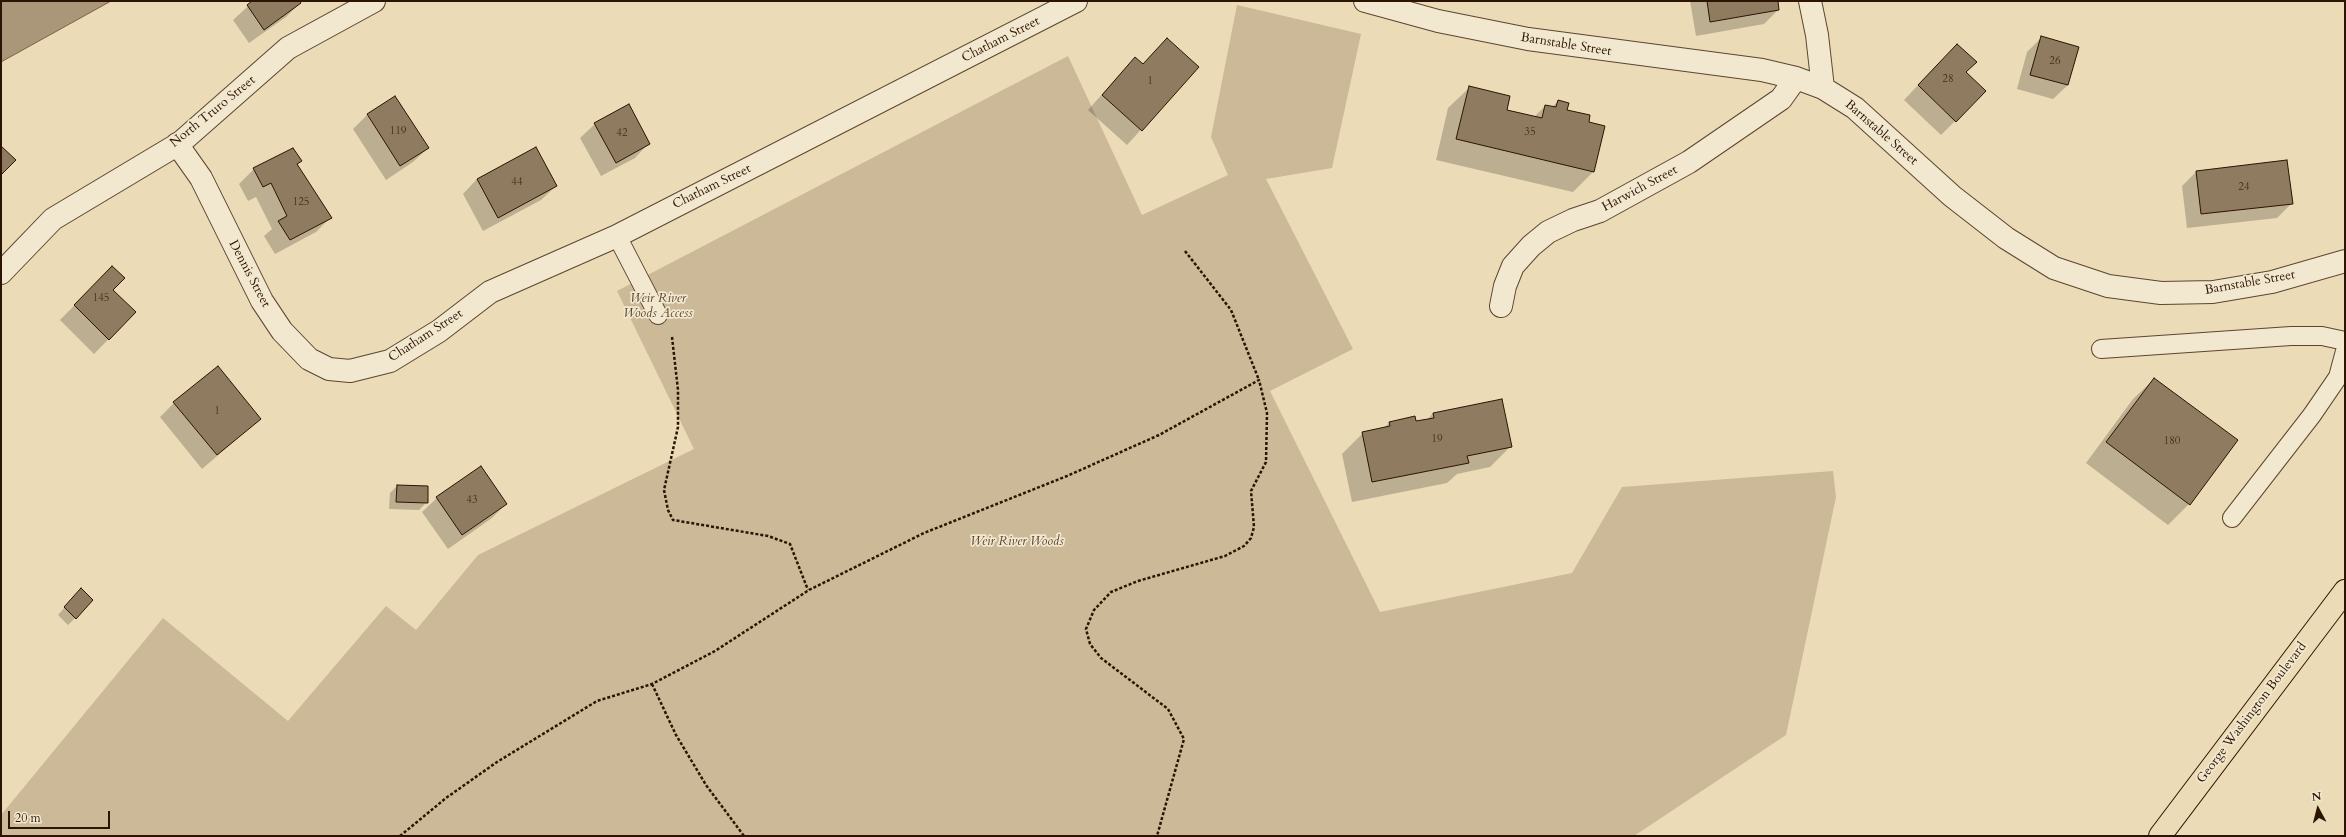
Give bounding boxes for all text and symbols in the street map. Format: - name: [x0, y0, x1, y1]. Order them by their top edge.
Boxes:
- street label: Chatham Street: [959, 14, 1043, 66]
- street label: Barnstable Street: [1520, 30, 1612, 60]
- house number: 26: [2049, 54, 2061, 68]
- house number: 28: [1942, 72, 1954, 86]
- street label: North Truro Street: [167, 73, 259, 151]
- house number: 1: [1147, 74, 1153, 88]
- street label: Barnstable Street: [1841, 97, 1921, 169]
- house number: 119: [390, 124, 406, 138]
- house number: 35: [1524, 125, 1536, 139]
- house number: 42: [616, 126, 628, 140]
- street label: Chatham Street: [670, 161, 754, 213]
- street label: Harwich Street: [1600, 163, 1680, 215]
- house number: 44: [511, 175, 523, 189]
- house number: 24: [2238, 180, 2250, 194]
- house number: 125: [293, 195, 309, 209]
- street label: Dennis Street: [225, 238, 273, 310]
- street label: Barnstable Street: [2204, 267, 2296, 299]
- house number: 145: [93, 291, 109, 305]
- park label: Weir River Woods Access: [623, 291, 693, 322]
- street label: Chatham Street: [386, 306, 466, 366]
- house number: 1: [214, 404, 220, 418]
- house number: 19: [1431, 432, 1443, 446]
- house number: 180: [2164, 434, 2180, 448]
- house number: 43: [466, 493, 478, 507]
- park label: Weir River Woods: [970, 534, 1064, 550]
- street label: George Washington Boulevard: [2194, 639, 2310, 787]
- north arrow: [2298, 789, 2338, 829]
- text: N: [2311, 789, 2322, 805]
- scale bar: [10, 803, 112, 829]
- text: 20 m: [15, 810, 41, 826]

